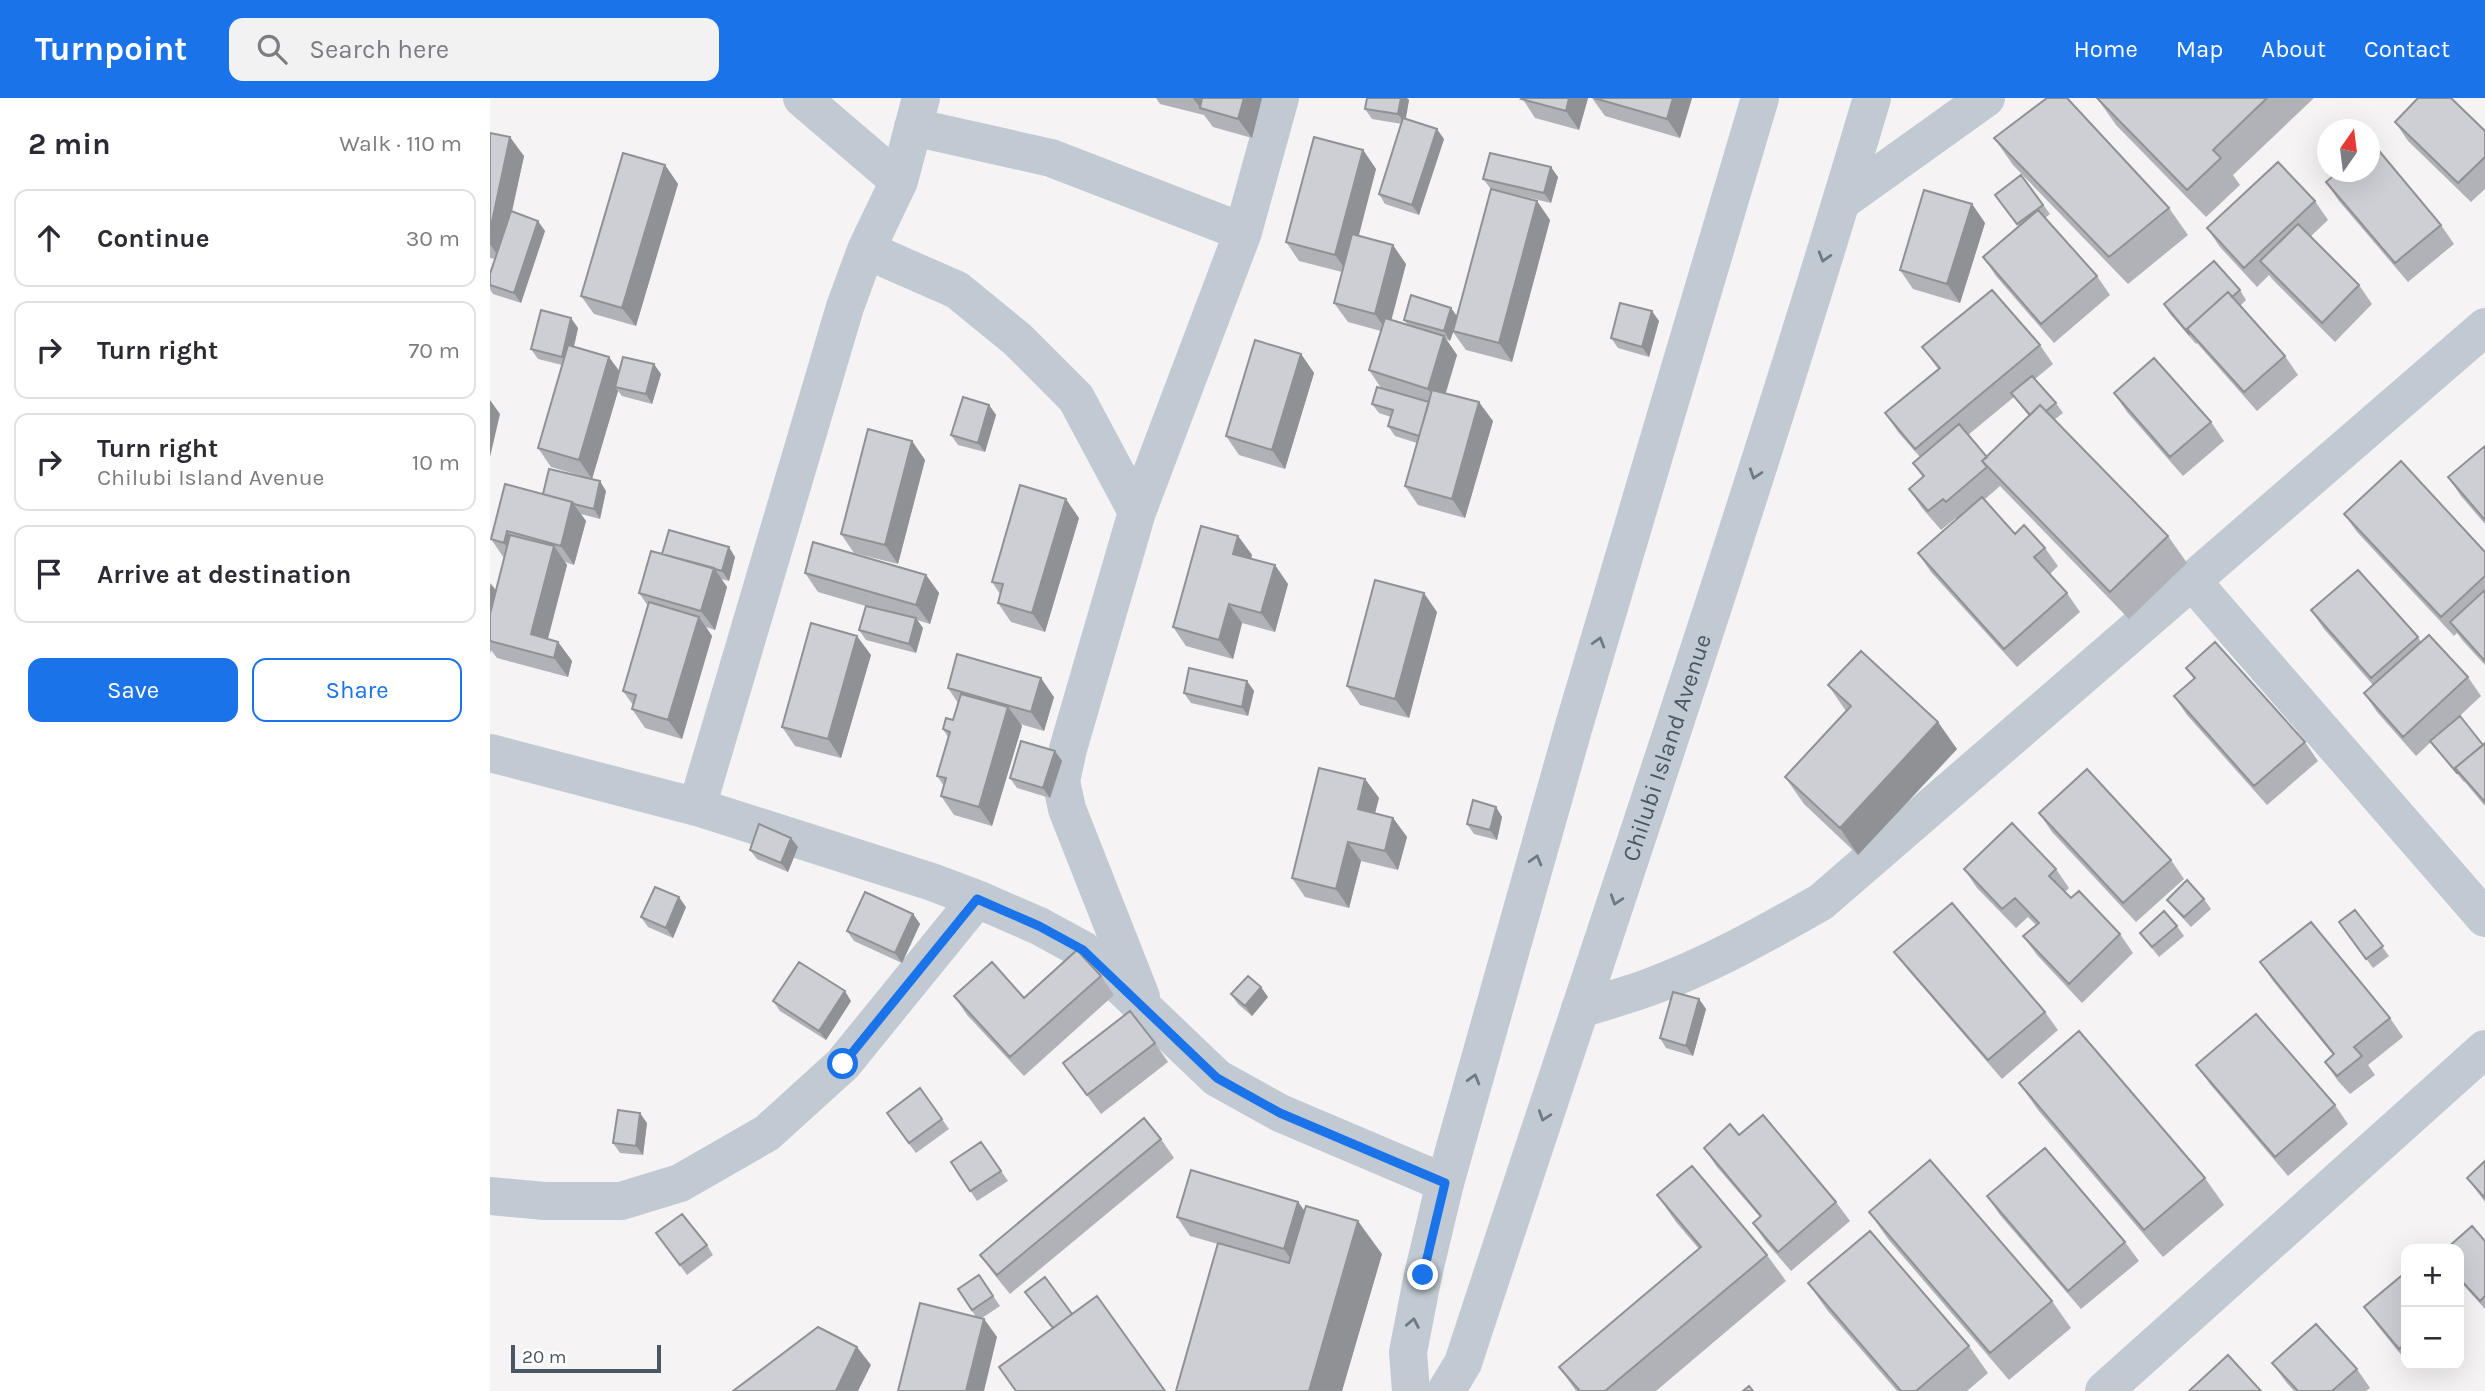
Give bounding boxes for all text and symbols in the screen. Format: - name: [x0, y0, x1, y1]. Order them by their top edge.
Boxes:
- search box: [229, 18, 719, 81]
- text: Turnpoint: [35, 30, 187, 68]
- icon: search: [253, 30, 291, 68]
- text: Search here: [309, 34, 449, 65]
- text: Home: [2074, 35, 2138, 63]
- text: Map: [2176, 35, 2223, 63]
- text: About: [2261, 35, 2326, 63]
- text: Contact: [2364, 35, 2450, 63]
- north arrow: [2317, 119, 2380, 182]
- text: 2 min: [28, 126, 111, 162]
- text: Walk · 110 m: [339, 130, 462, 157]
- icon: ahead: [30, 219, 68, 257]
- text: Continue: [97, 223, 209, 254]
- text: 30 m: [406, 225, 460, 252]
- one-way arrow: [1818, 251, 1833, 263]
- icon: right: [30, 331, 68, 369]
- text: Turn right: [97, 335, 218, 366]
- text: 70 m: [409, 337, 460, 364]
- text: Turn right: [97, 433, 218, 464]
- icon: right: [30, 443, 68, 481]
- text: 10 m: [412, 449, 460, 476]
- text: Chilubi Island Avenue: [97, 464, 324, 491]
- one-way arrow: [1749, 467, 1763, 480]
- icon: arrive: [30, 555, 68, 593]
- text: Arrive at destination: [97, 559, 351, 590]
- street label: Chilubi Island Avenue: [1616, 630, 1717, 865]
- one-way arrow: [1590, 636, 1605, 648]
- button: Save: [28, 658, 238, 722]
- button: Share: [252, 658, 462, 722]
- one-way arrow: [1528, 854, 1542, 866]
- one-way arrow: [1610, 893, 1624, 905]
- route start: [827, 1048, 858, 1079]
- one-way arrow: [1466, 1073, 1480, 1085]
- one-way arrow: [1538, 1109, 1552, 1121]
- map controls: [2401, 1244, 2464, 1370]
- button: +: [2401, 1244, 2464, 1307]
- route end: [1407, 1259, 1438, 1290]
- button: −: [2401, 1307, 2464, 1370]
- one-way arrow: [1405, 1317, 1420, 1329]
- scale bar: [511, 1342, 662, 1374]
- text: 20 m: [522, 1346, 567, 1368]

